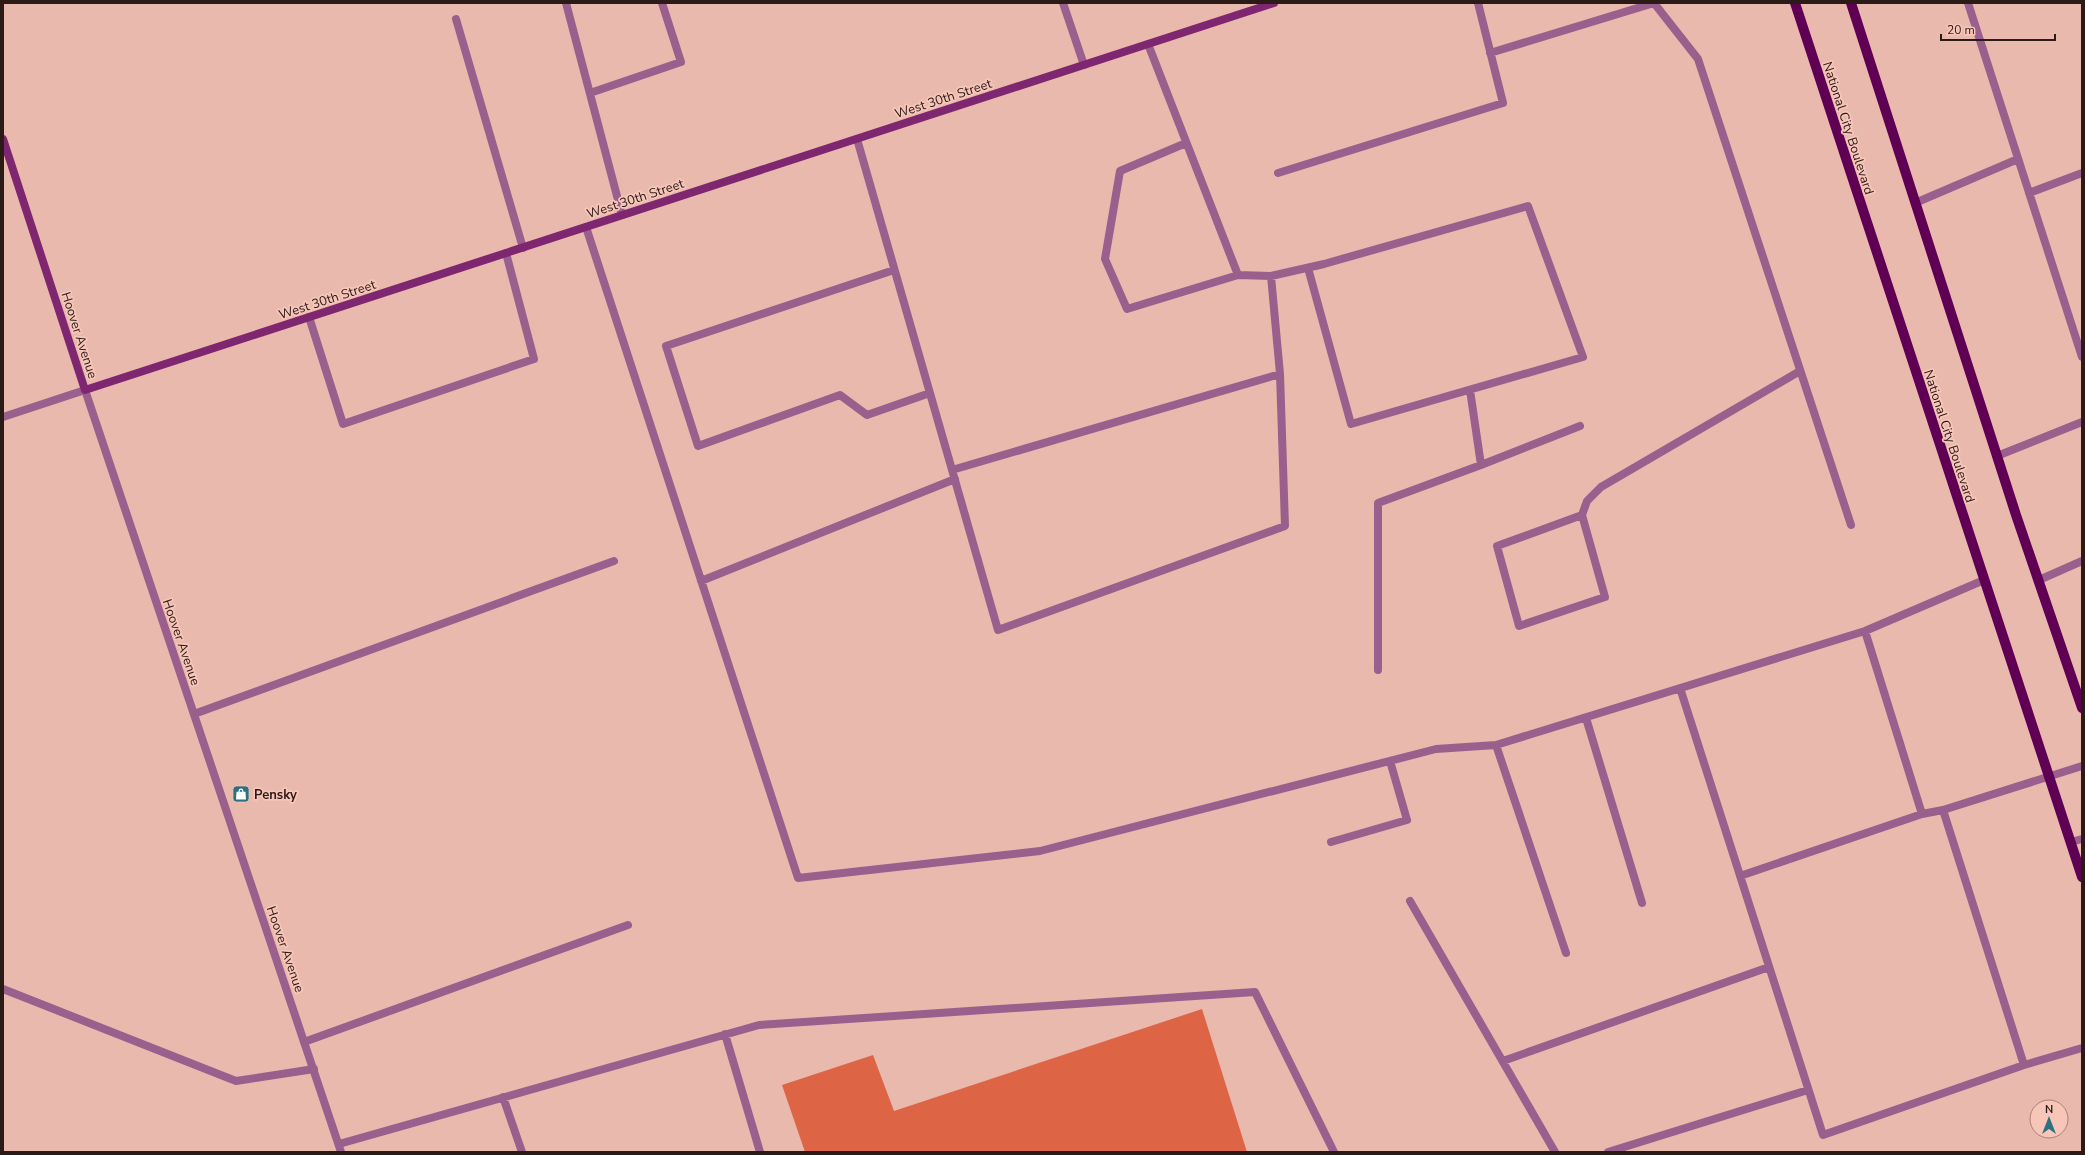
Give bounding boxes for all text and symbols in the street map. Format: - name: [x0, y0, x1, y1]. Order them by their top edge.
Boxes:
- scale bar: [1941, 16, 2055, 42]
- text: 20 m: [1947, 22, 1975, 38]
- street label: National City Boulevard: [1818, 60, 1878, 197]
- street label: West 30th Street: [893, 75, 994, 123]
- street label: West 30th Street: [585, 175, 686, 223]
- street label: West 30th Street: [277, 276, 378, 324]
- street label: Hoover Avenue: [57, 290, 102, 381]
- street label: National City Boulevard: [1919, 368, 1979, 505]
- street label: Hoover Avenue: [158, 597, 204, 688]
- shop icon: Pensky: [231, 784, 251, 804]
- place label: Pensky: [254, 786, 297, 804]
- street label: Hoover Avenue: [262, 904, 308, 995]
- north arrow: [2029, 1099, 2069, 1139]
- text: N: [2045, 1102, 2053, 1117]

